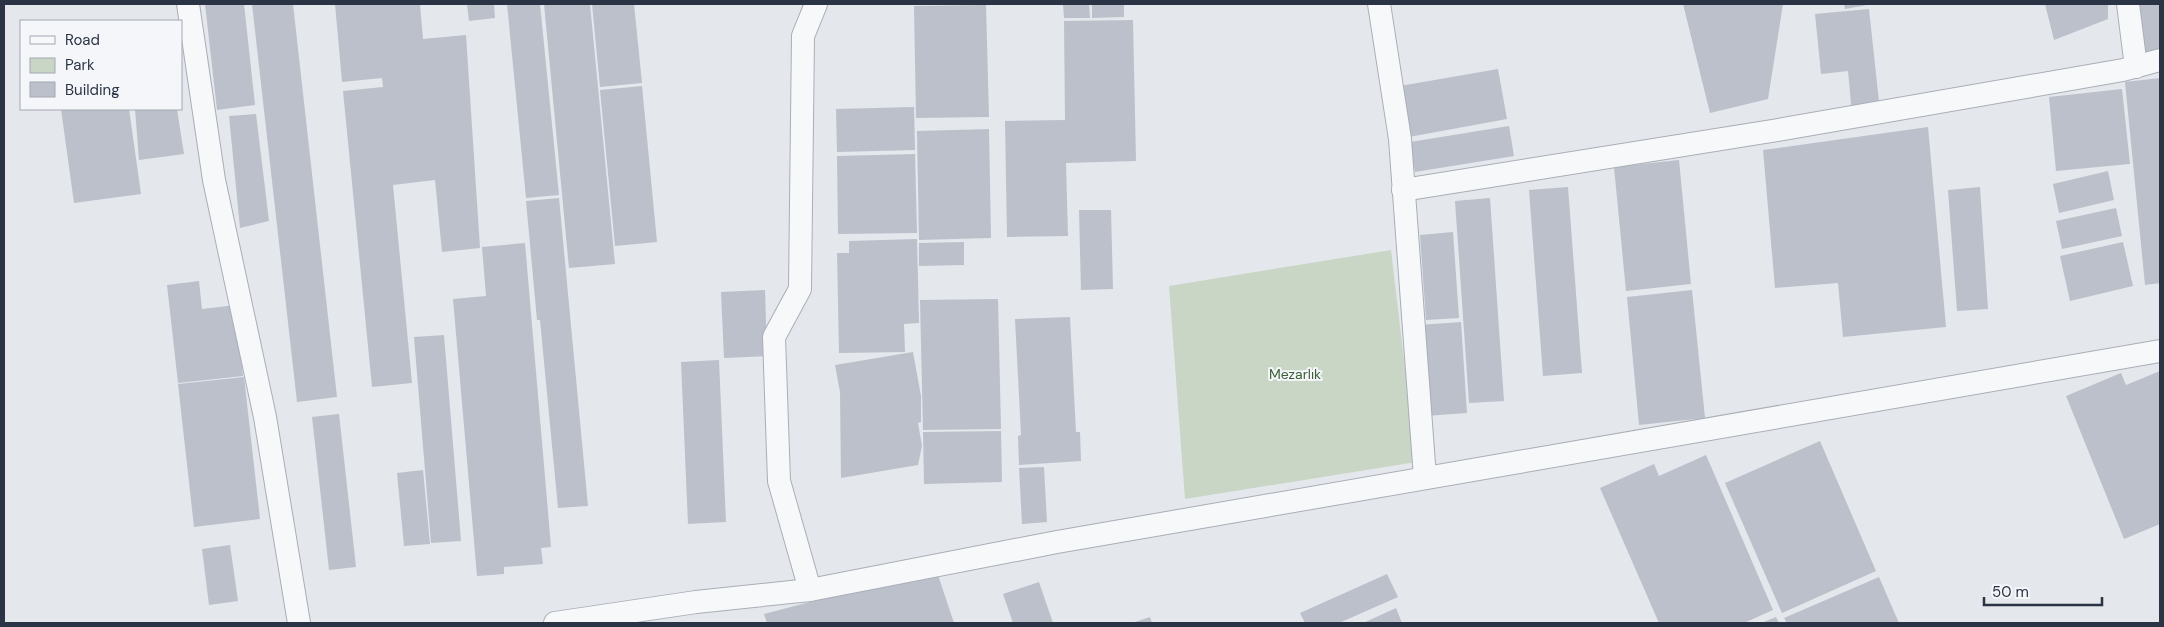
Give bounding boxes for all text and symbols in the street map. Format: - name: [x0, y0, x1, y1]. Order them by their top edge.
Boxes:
- legend: [20, 20, 182, 110]
- text: Road: [65, 30, 100, 50]
- text: Park: [65, 55, 95, 75]
- text: Building: [65, 80, 120, 100]
- park label: Mezarlık: [1269, 365, 1321, 383]
- scale bar: [1984, 574, 2102, 606]
- text: 50 m: [1992, 582, 2029, 602]

